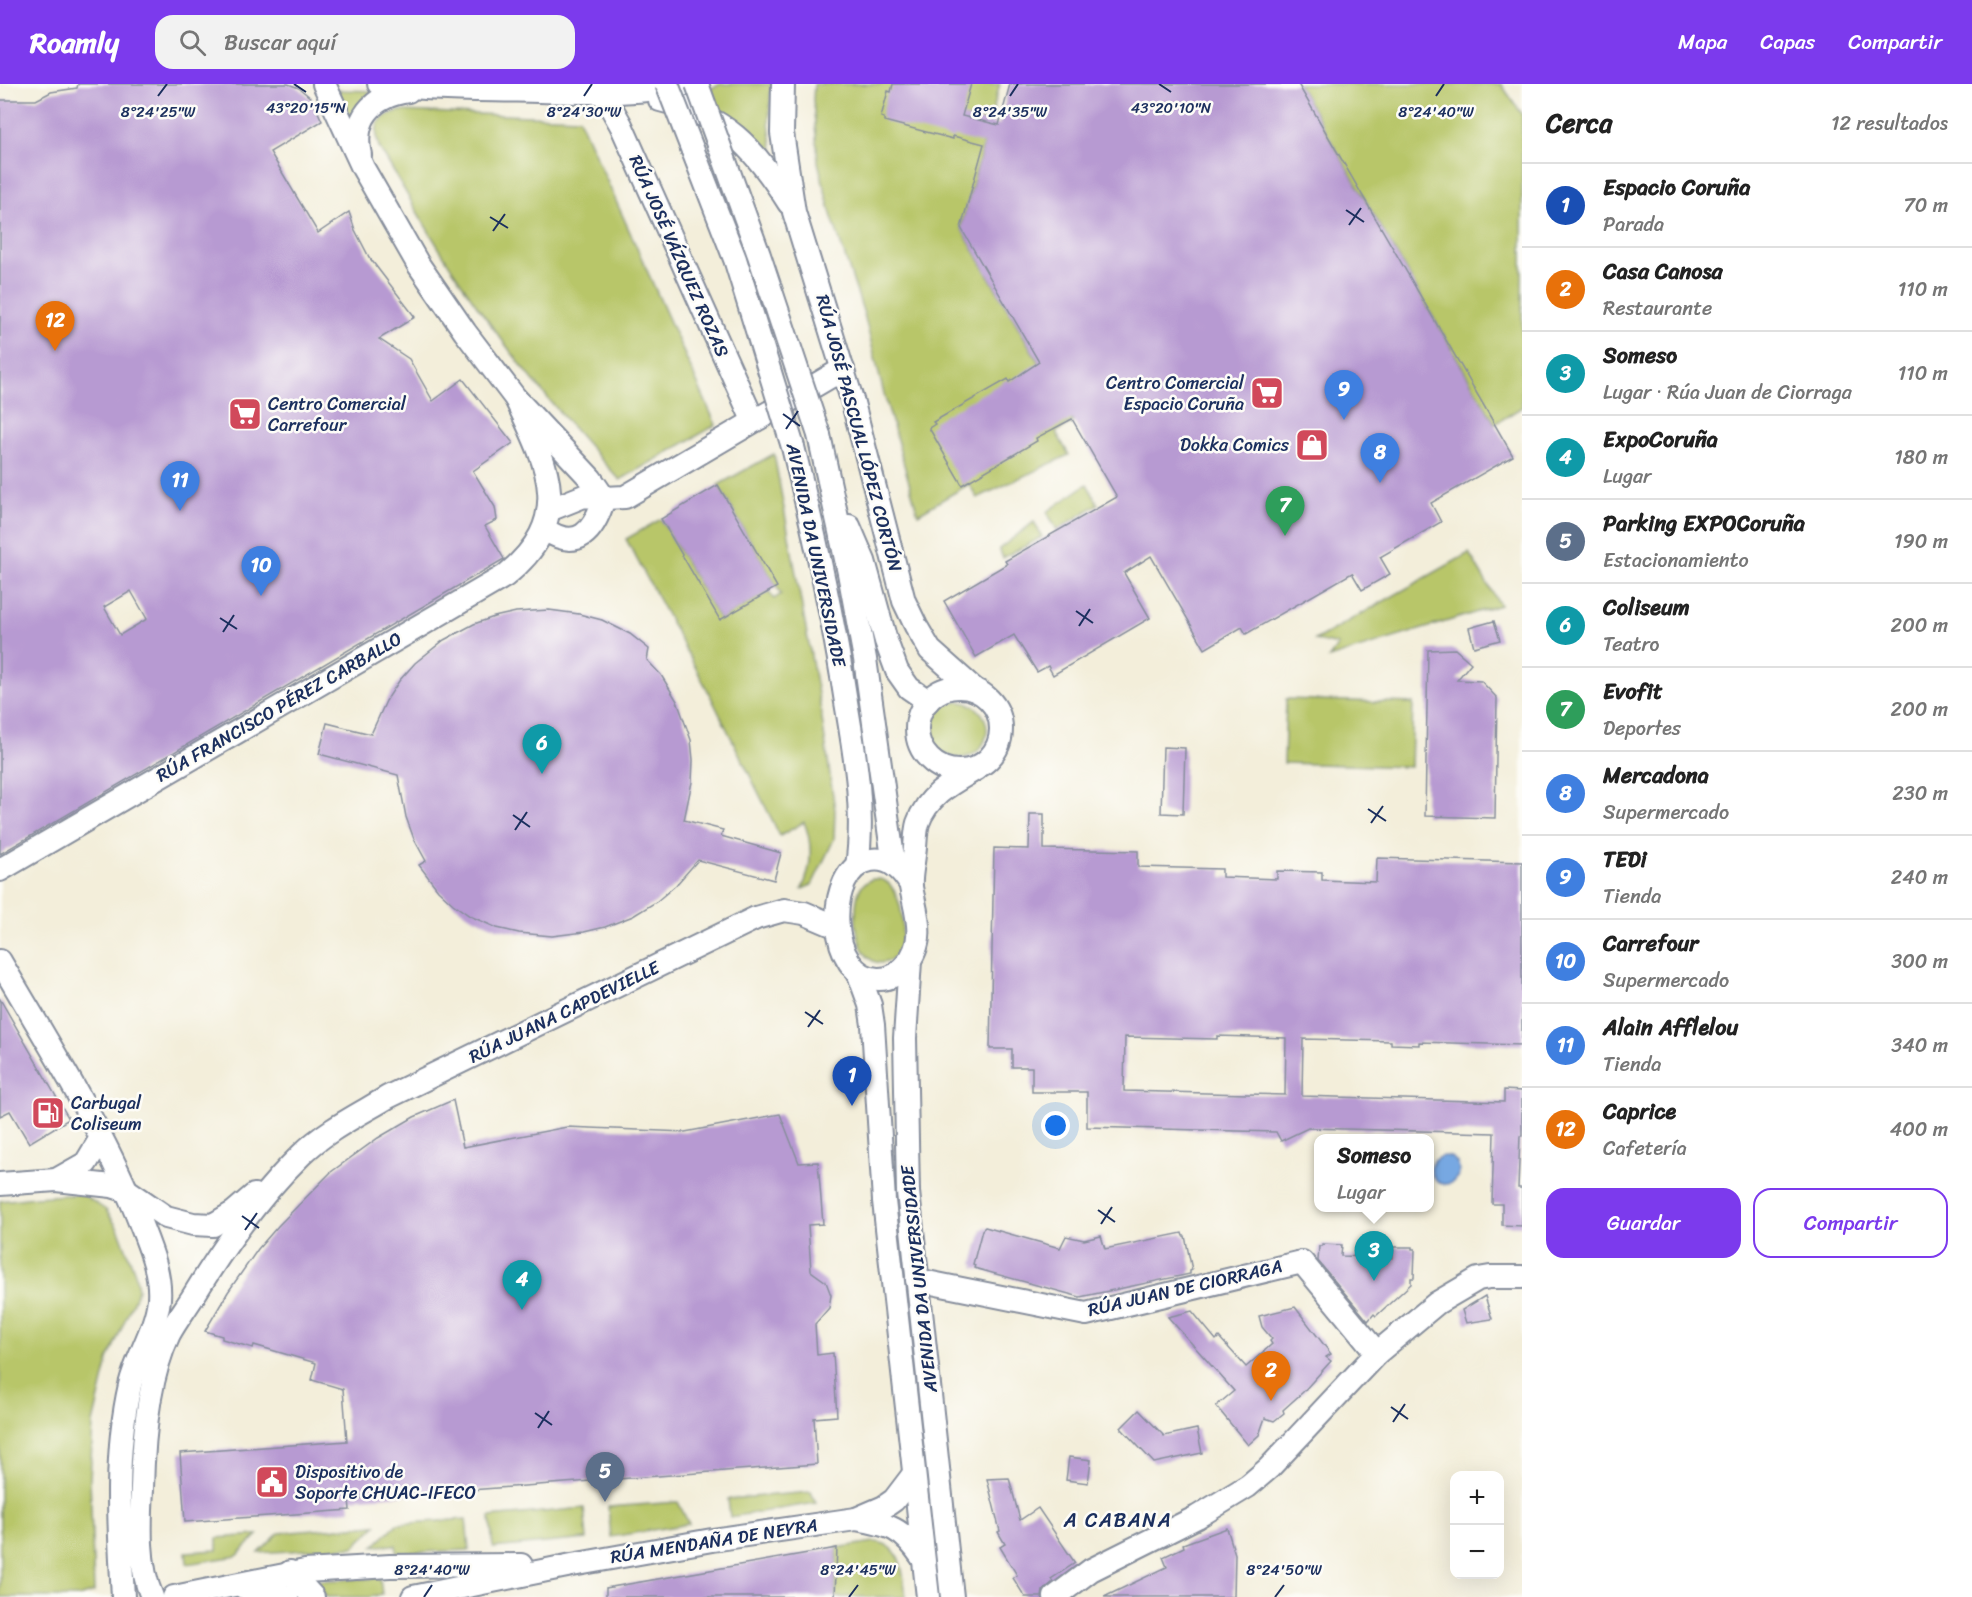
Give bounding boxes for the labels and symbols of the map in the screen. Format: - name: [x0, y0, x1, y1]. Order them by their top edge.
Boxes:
- text: 43°20'15"N: [266, 95, 347, 121]
- text: 43°20'10"N: [1131, 95, 1212, 121]
- text: 8°24'25"W: [121, 99, 196, 125]
- text: 8°24'30"W: [547, 99, 622, 125]
- text: 8°24'35"W: [973, 99, 1048, 125]
- text: 8°24'40"W: [1398, 99, 1474, 125]
- street label: RÚA JOSÉ VÁZQUEZ ROZAS: [620, 149, 738, 363]
- street label: RÚA JOSÉ PASCUAL LÓPEZ CORTÓN: [807, 291, 912, 576]
- pin: 12: [36, 302, 74, 351]
- place label: Centro Comercial Espacio Coruña: [1106, 367, 1245, 420]
- pin: 9: [1324, 370, 1364, 420]
- supermarket icon: Centro Comercial Espacio Coruña: [1249, 375, 1285, 411]
- place label: Centro Comercial Carrefour: [268, 388, 407, 441]
- supermarket icon: Centro Comercial Carrefour: [227, 396, 263, 432]
- shop icon: Dokka Comics: [1294, 427, 1330, 463]
- place label: Dokka Comics: [1180, 429, 1290, 461]
- pin: 8: [1360, 434, 1400, 483]
- street label: AVENIDA DA UNIVERSIDADE: [776, 439, 856, 671]
- pin: 11: [160, 462, 200, 511]
- pin: 7: [1266, 486, 1304, 536]
- pin: 10: [242, 546, 280, 596]
- street label: RÚA FRANCISCO PÉREZ CARBALLO: [150, 623, 408, 791]
- pin: 6: [522, 724, 562, 774]
- street label: RÚA JUANA CAPDEVIELLE: [463, 951, 666, 1072]
- pin: 1: [832, 1056, 872, 1106]
- place label: Carbugal Coliseum: [71, 1087, 142, 1140]
- fuel station icon: Carbugal Coliseum: [30, 1095, 66, 1131]
- your location: [1041, 1111, 1070, 1140]
- street label: AVENIDA DA UNIVERSIDADE: [891, 1163, 947, 1395]
- pin: 3: [1354, 1232, 1394, 1281]
- street label: RÚA JUAN DE CIORRAGA: [1085, 1250, 1285, 1326]
- pin: 4: [502, 1260, 542, 1310]
- pin: 2: [1252, 1352, 1290, 1401]
- pin: 5: [586, 1452, 624, 1502]
- place label: Dispositivo de Soporte CHUAC-IFECO: [295, 1456, 476, 1509]
- public building icon: Dispositivo de Soporte CHUAC-IFECO: [254, 1464, 290, 1500]
- district label: A CABANA: [1063, 1503, 1172, 1538]
- street label: RÚA MENDAÑA DE NEYRA: [608, 1509, 820, 1573]
- text: 8°24'40"W: [394, 1557, 470, 1583]
- text: 8°24'45"W: [820, 1557, 896, 1583]
- text: 8°24'50"W: [1246, 1557, 1322, 1583]

